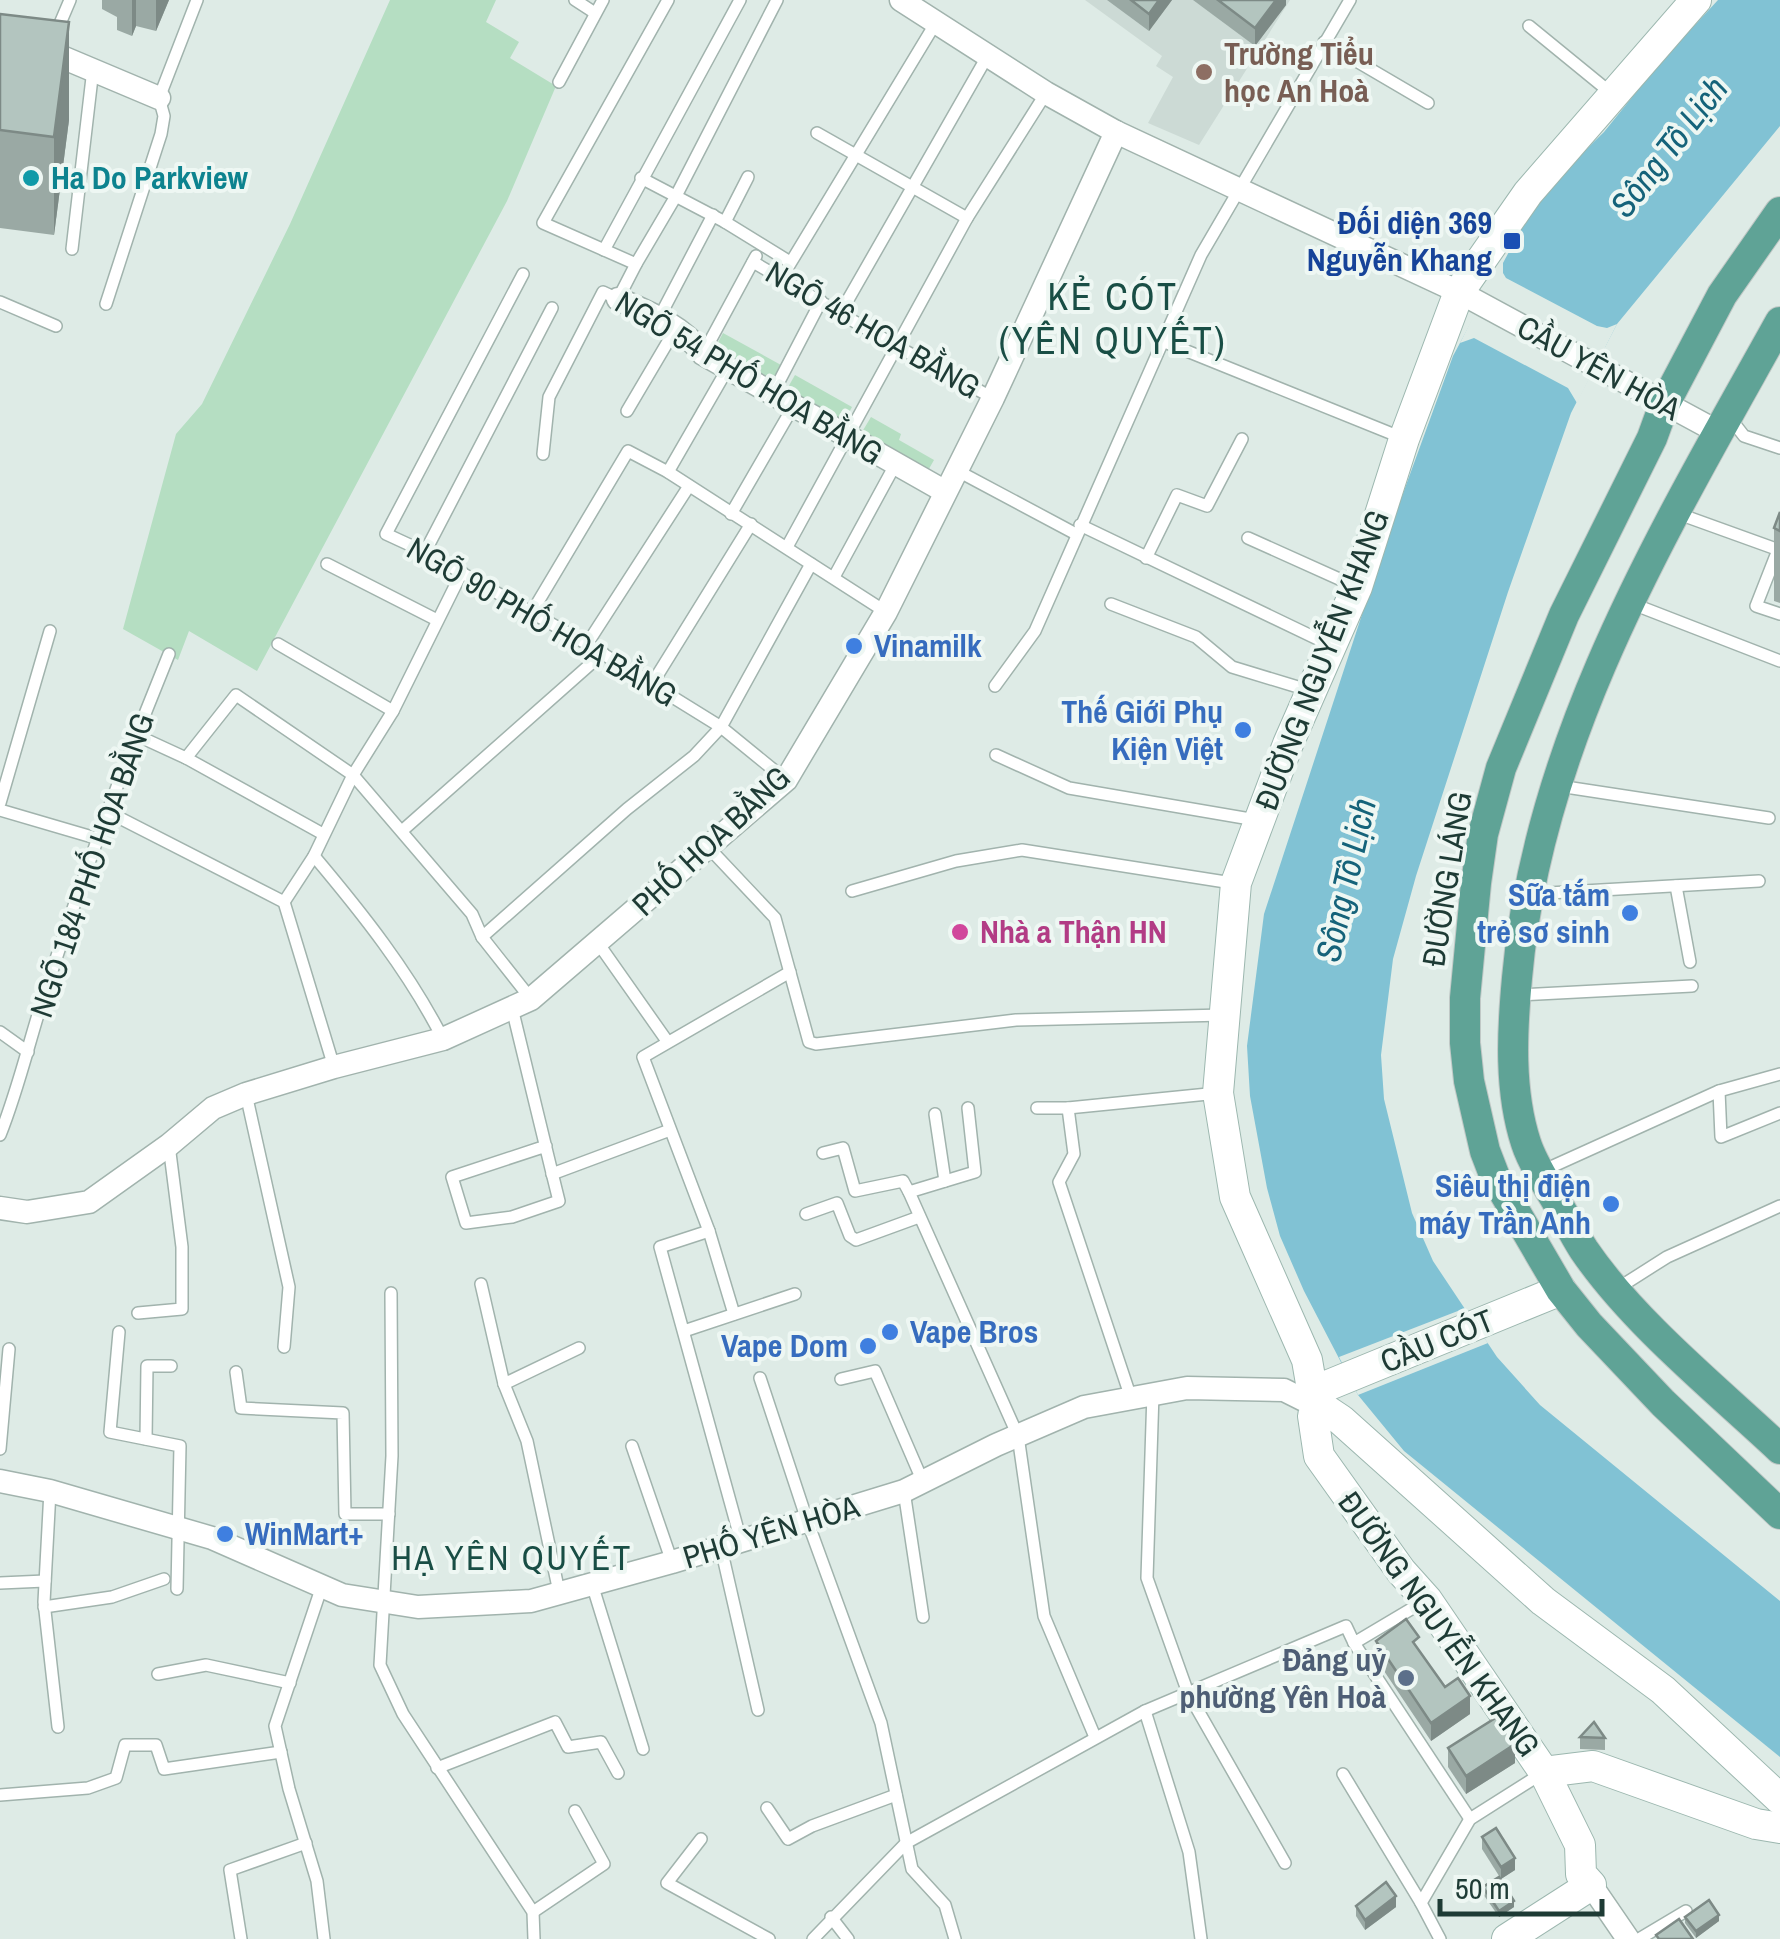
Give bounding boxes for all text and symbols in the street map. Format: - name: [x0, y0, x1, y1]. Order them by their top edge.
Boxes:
- place label: Trường Tiểu học An Hoà: [1224, 32, 1374, 112]
- marker: Trường Tiểu học An Hoà: [1193, 61, 1215, 83]
- water label: Sông Tô Lịch: [1599, 67, 1738, 227]
- place label: Ha Do Parkview: [51, 156, 248, 199]
- marker: Ha Do Parkview: [20, 167, 42, 189]
- place label: Đối diện 369 Nguyễn Khang: [1307, 201, 1492, 281]
- marker: Đối diện 369 Nguyễn Khang: [1501, 230, 1523, 252]
- street label: NGÕ 46 HOA BẰNG: [758, 251, 988, 408]
- district label: KẺ CÓT (YÊN QUYẾT): [999, 271, 1227, 366]
- street label: NGÕ 54 PHỐ HOA BẰNG: [608, 281, 891, 474]
- street label: CẦU YÊN HÒA: [1510, 305, 1689, 430]
- street label: ĐƯỜNG NGUYỄN KHANG: [1245, 504, 1399, 816]
- street label: NGÕ 90 PHỐ HOA BẰNG: [400, 527, 685, 716]
- place label: Vinamilk: [874, 624, 982, 667]
- marker: Vinamilk: [843, 635, 865, 657]
- place label: Thế Giới Phụ Kiện Việt: [1061, 690, 1223, 770]
- street label: NGÕ 184 PHỐ HOA BẰNG: [19, 707, 164, 1023]
- marker: Thế Giới Phụ Kiện Việt: [1232, 719, 1254, 741]
- street label: PHỐ HOA BẰNG: [622, 756, 799, 925]
- street label: ĐƯỜNG LÁNG: [1411, 788, 1482, 969]
- water label: Sông Tô Lịch: [1304, 794, 1387, 966]
- place label: Sữa tắm trẻ sơ sinh: [1477, 873, 1610, 953]
- marker: Sữa tắm trẻ sơ sinh: [1619, 902, 1641, 924]
- place label: Nhà a Thận HN: [980, 910, 1167, 953]
- marker: Nhà a Thận HN: [949, 921, 971, 943]
- place label: Siêu thị điện máy Trần Anh: [1418, 1164, 1591, 1244]
- marker: Siêu thị điện máy Trần Anh: [1600, 1193, 1622, 1215]
- street label: CẦU CÓT: [1374, 1298, 1500, 1383]
- place label: Vape Bros: [910, 1310, 1038, 1353]
- marker: Vape Bros: [879, 1321, 901, 1343]
- place label: Vape Dom: [721, 1324, 848, 1367]
- marker: Vape Dom: [857, 1335, 879, 1357]
- street label: ĐƯỜNG NGUYỄN KHANG: [1329, 1483, 1550, 1765]
- street label: PHỐ YÊN HÒA: [678, 1484, 865, 1579]
- place label: WinMart+: [245, 1512, 364, 1555]
- marker: WinMart+: [214, 1523, 236, 1545]
- district label: HẠ YÊN QUYẾT: [391, 1534, 633, 1581]
- place label: Đảng uỷ phường Yên Hoà: [1179, 1638, 1386, 1718]
- marker: Đảng uỷ phường Yên Hoà: [1395, 1667, 1417, 1689]
- scale bar: [1440, 1854, 1602, 1916]
- text: 50 m: [1455, 1868, 1510, 1908]

